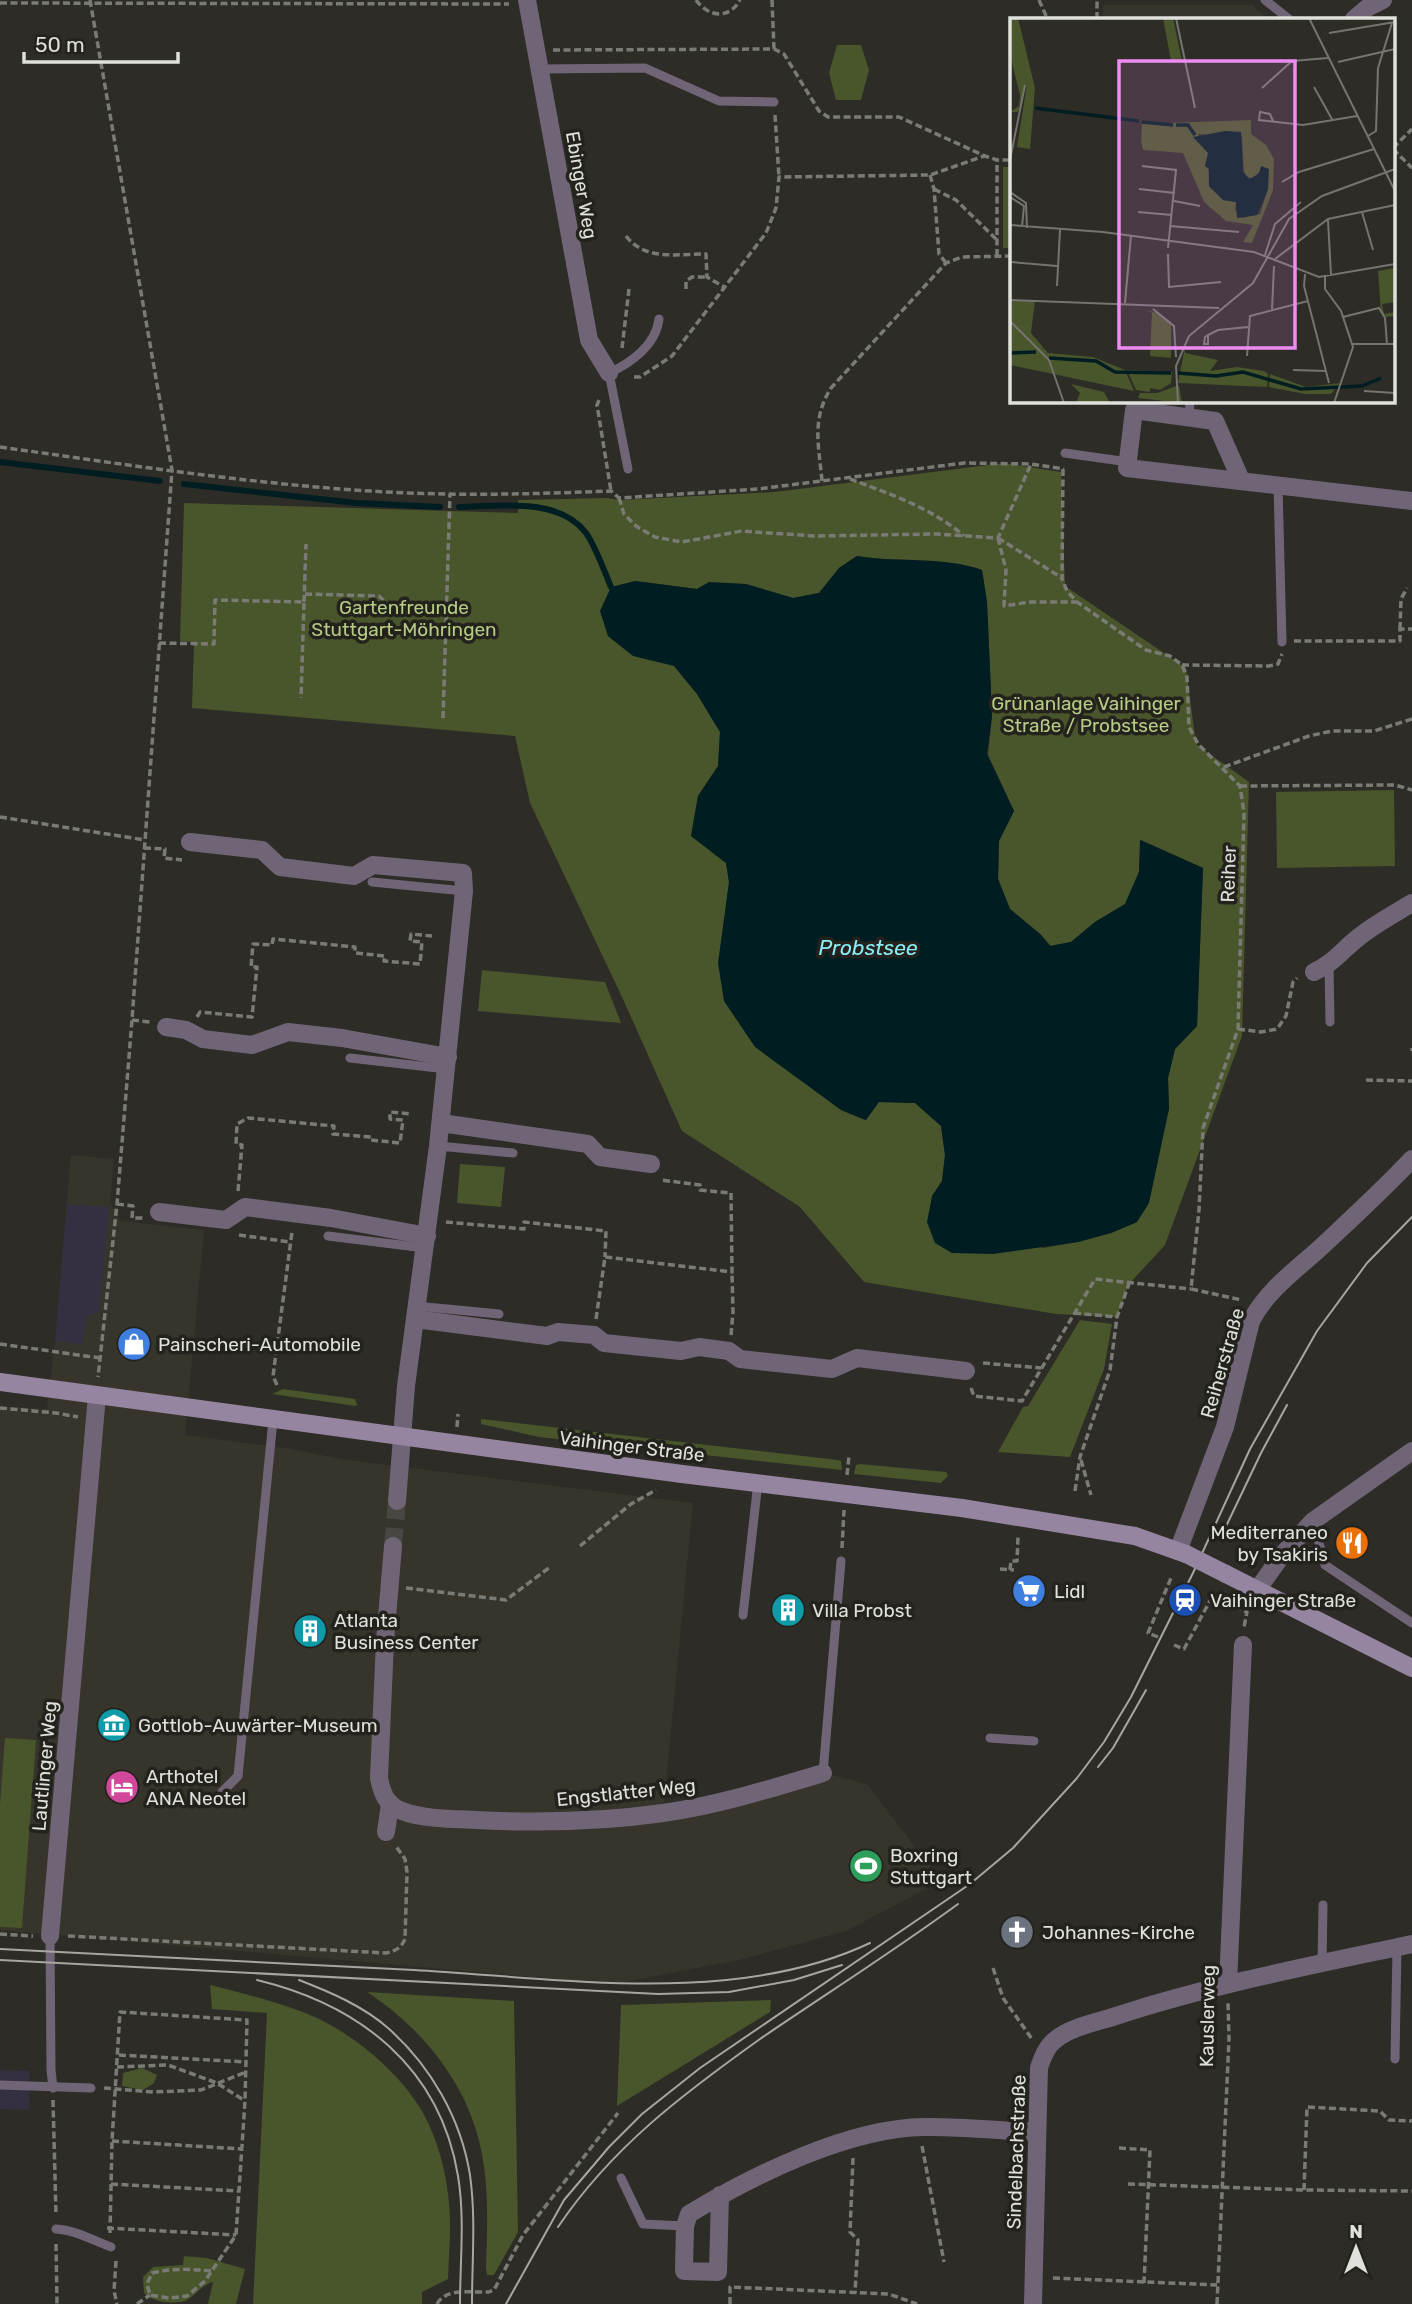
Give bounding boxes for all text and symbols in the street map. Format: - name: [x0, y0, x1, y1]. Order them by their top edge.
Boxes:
- inset map: [1010, 18, 1394, 402]
- scale bar: [24, 21, 178, 65]
- text: 50 m: [35, 32, 85, 57]
- street label: Ebinger Weg: [561, 129, 602, 241]
- park label: Gartenfreunde Stuttgart-Möhringen: [311, 596, 497, 641]
- park label: Grünanlage Vaihinger Straße / Probstsee: [991, 692, 1182, 737]
- street label: Reiher: [1216, 844, 1241, 903]
- water label: Probstsee: [819, 935, 918, 960]
- street label: Reiherstraße: [1196, 1305, 1249, 1421]
- shop icon: Painscheri-Automobile: [115, 1325, 153, 1363]
- place label: Painscheri-Automobile: [158, 1333, 361, 1356]
- street label: Vaihinger Straße: [558, 1426, 706, 1467]
- place label: Mediterraneo by Tsakiris: [1210, 1521, 1328, 1566]
- restaurant icon: Mediterraneo by Tsakiris: [1333, 1524, 1371, 1562]
- supermarket icon: Lidl: [1010, 1572, 1048, 1610]
- place label: Lidl: [1054, 1580, 1085, 1603]
- station icon: Vaihinger Straße: [1166, 1581, 1204, 1619]
- place label: Vaihinger Straße: [1210, 1589, 1356, 1612]
- building icon: Villa Probst: [769, 1591, 807, 1629]
- place label: Villa Probst: [812, 1599, 912, 1622]
- place label: Atlanta Business Center: [334, 1609, 479, 1654]
- building icon: Atlanta Business Center: [291, 1612, 329, 1650]
- street label: Lautlinger Weg: [27, 1700, 62, 1832]
- museum icon: Gottlob-Auwärter-Museum: [95, 1706, 133, 1744]
- place label: Gottlob-Auwärter-Museum: [138, 1714, 378, 1737]
- place label: Arthotel ANA Neotel: [146, 1765, 246, 1810]
- hotel icon: Arthotel ANA Neotel: [103, 1768, 141, 1806]
- street label: Engstlatter Weg: [555, 1774, 697, 1811]
- place label: Boxring Stuttgart: [890, 1844, 973, 1889]
- sports icon: Boxring Stuttgart: [847, 1847, 885, 1885]
- church icon: Johannes-Kirche: [998, 1913, 1036, 1951]
- place label: Johannes-Kirche: [1042, 1921, 1195, 1944]
- street label: Kauslerweg: [1195, 1965, 1220, 2067]
- street label: Sindelbachstraße: [1002, 2074, 1031, 2230]
- north arrow: [1321, 2213, 1391, 2283]
- text: N: [1349, 2220, 1363, 2243]

